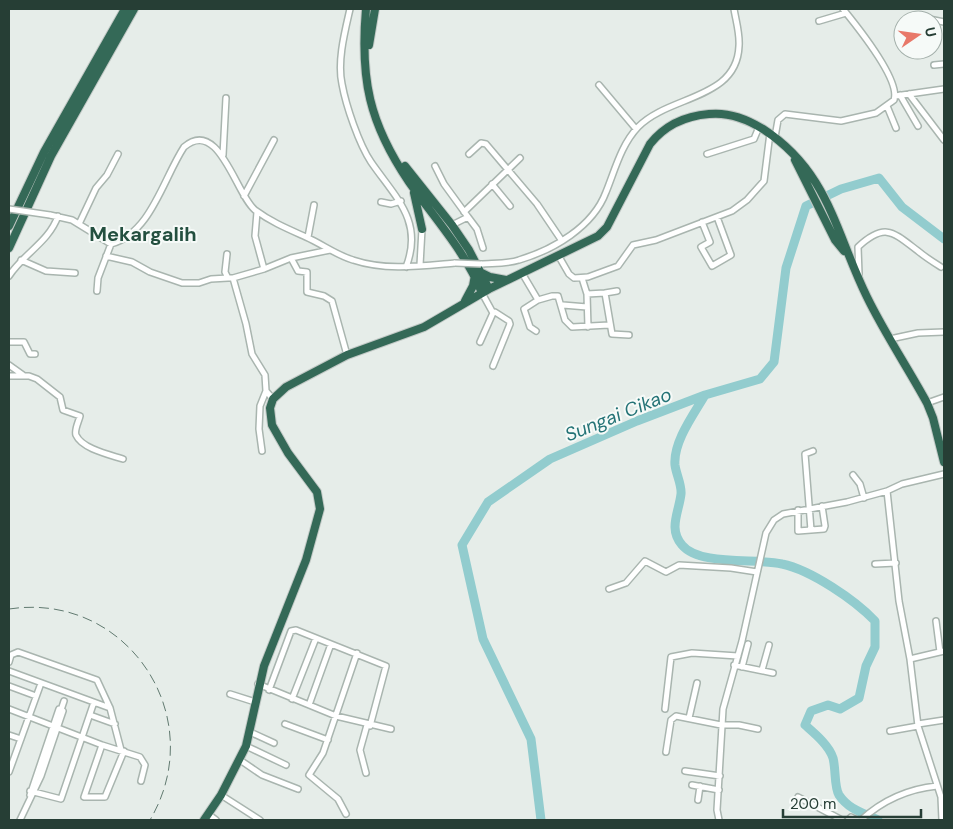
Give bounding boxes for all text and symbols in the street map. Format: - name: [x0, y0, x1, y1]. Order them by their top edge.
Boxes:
- north arrow: [893, 10, 943, 60]
- text: U: [921, 25, 941, 39]
- district label: Mekargalih: [89, 221, 197, 247]
- water label: Sungai Cikao: [561, 382, 675, 447]
- scale bar: [783, 786, 920, 818]
- text: 200 m: [790, 794, 836, 814]

